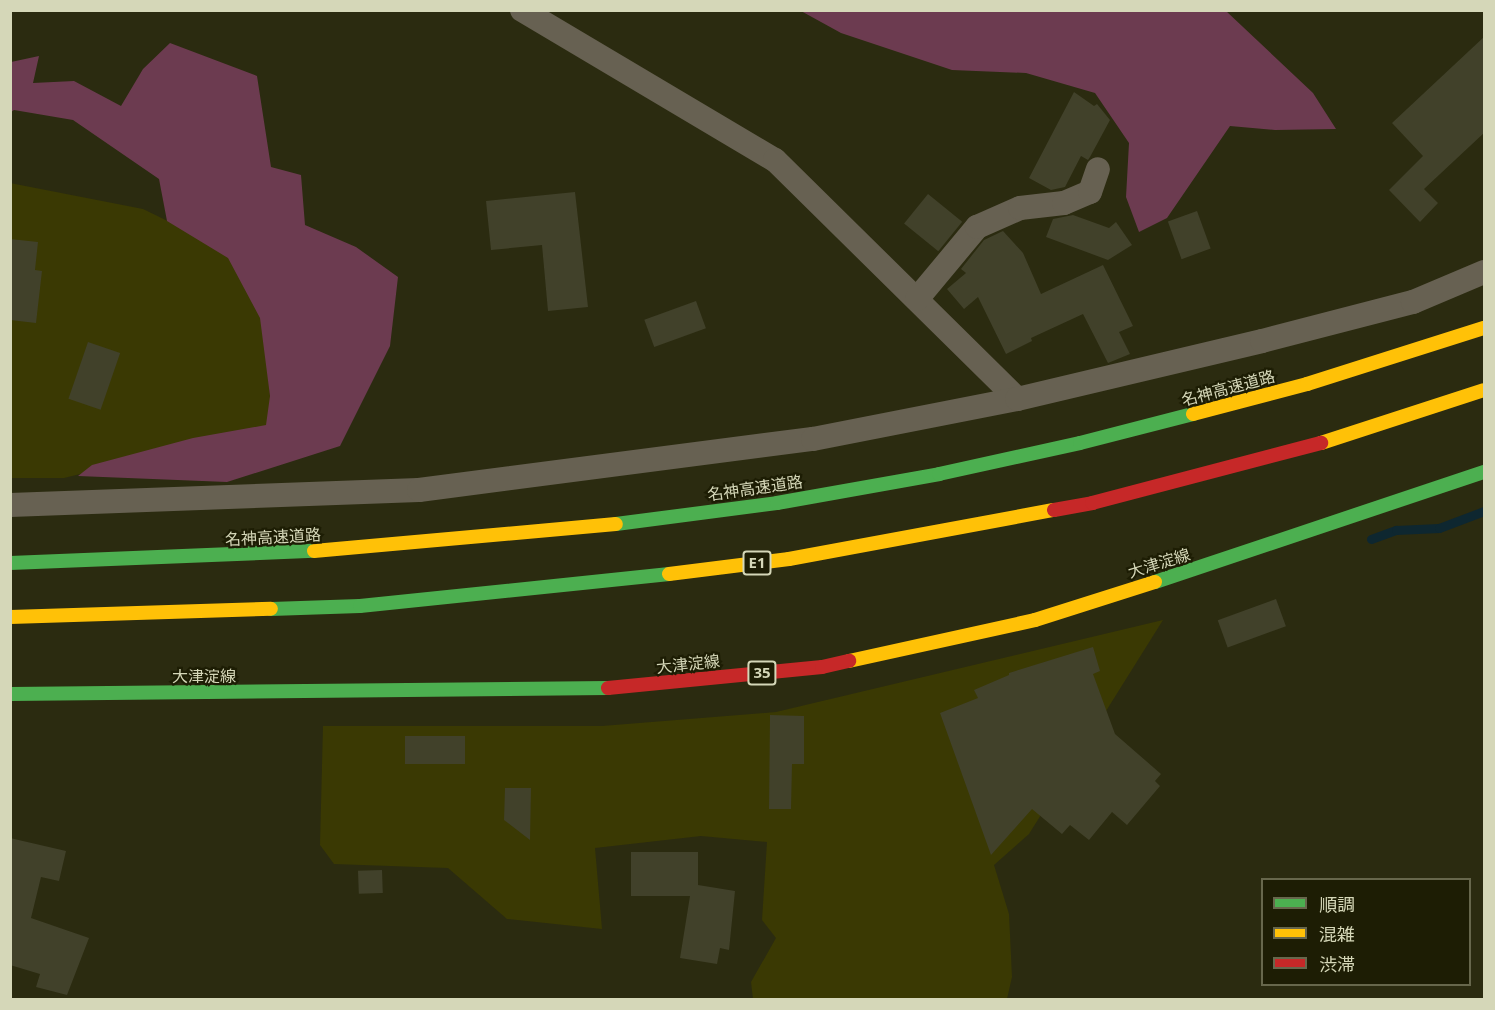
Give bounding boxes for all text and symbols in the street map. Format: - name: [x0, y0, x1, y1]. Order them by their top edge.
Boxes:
- street label: 名神高速道路: [1179, 366, 1277, 410]
- street label: 名神高速道路: [706, 472, 804, 504]
- street label: 名神高速道路: [225, 525, 321, 549]
- street label: 大津淀線: [1126, 544, 1192, 582]
- road number: E1: [742, 551, 772, 575]
- street label: 大津淀線: [655, 651, 721, 677]
- road number: 35: [747, 661, 777, 685]
- street label: 大津淀線: [172, 666, 236, 686]
- legend: [1261, 878, 1471, 986]
- text: 順調: [1319, 892, 1355, 916]
- text: 混雑: [1319, 922, 1355, 946]
- text: 渋滞: [1319, 952, 1355, 976]

